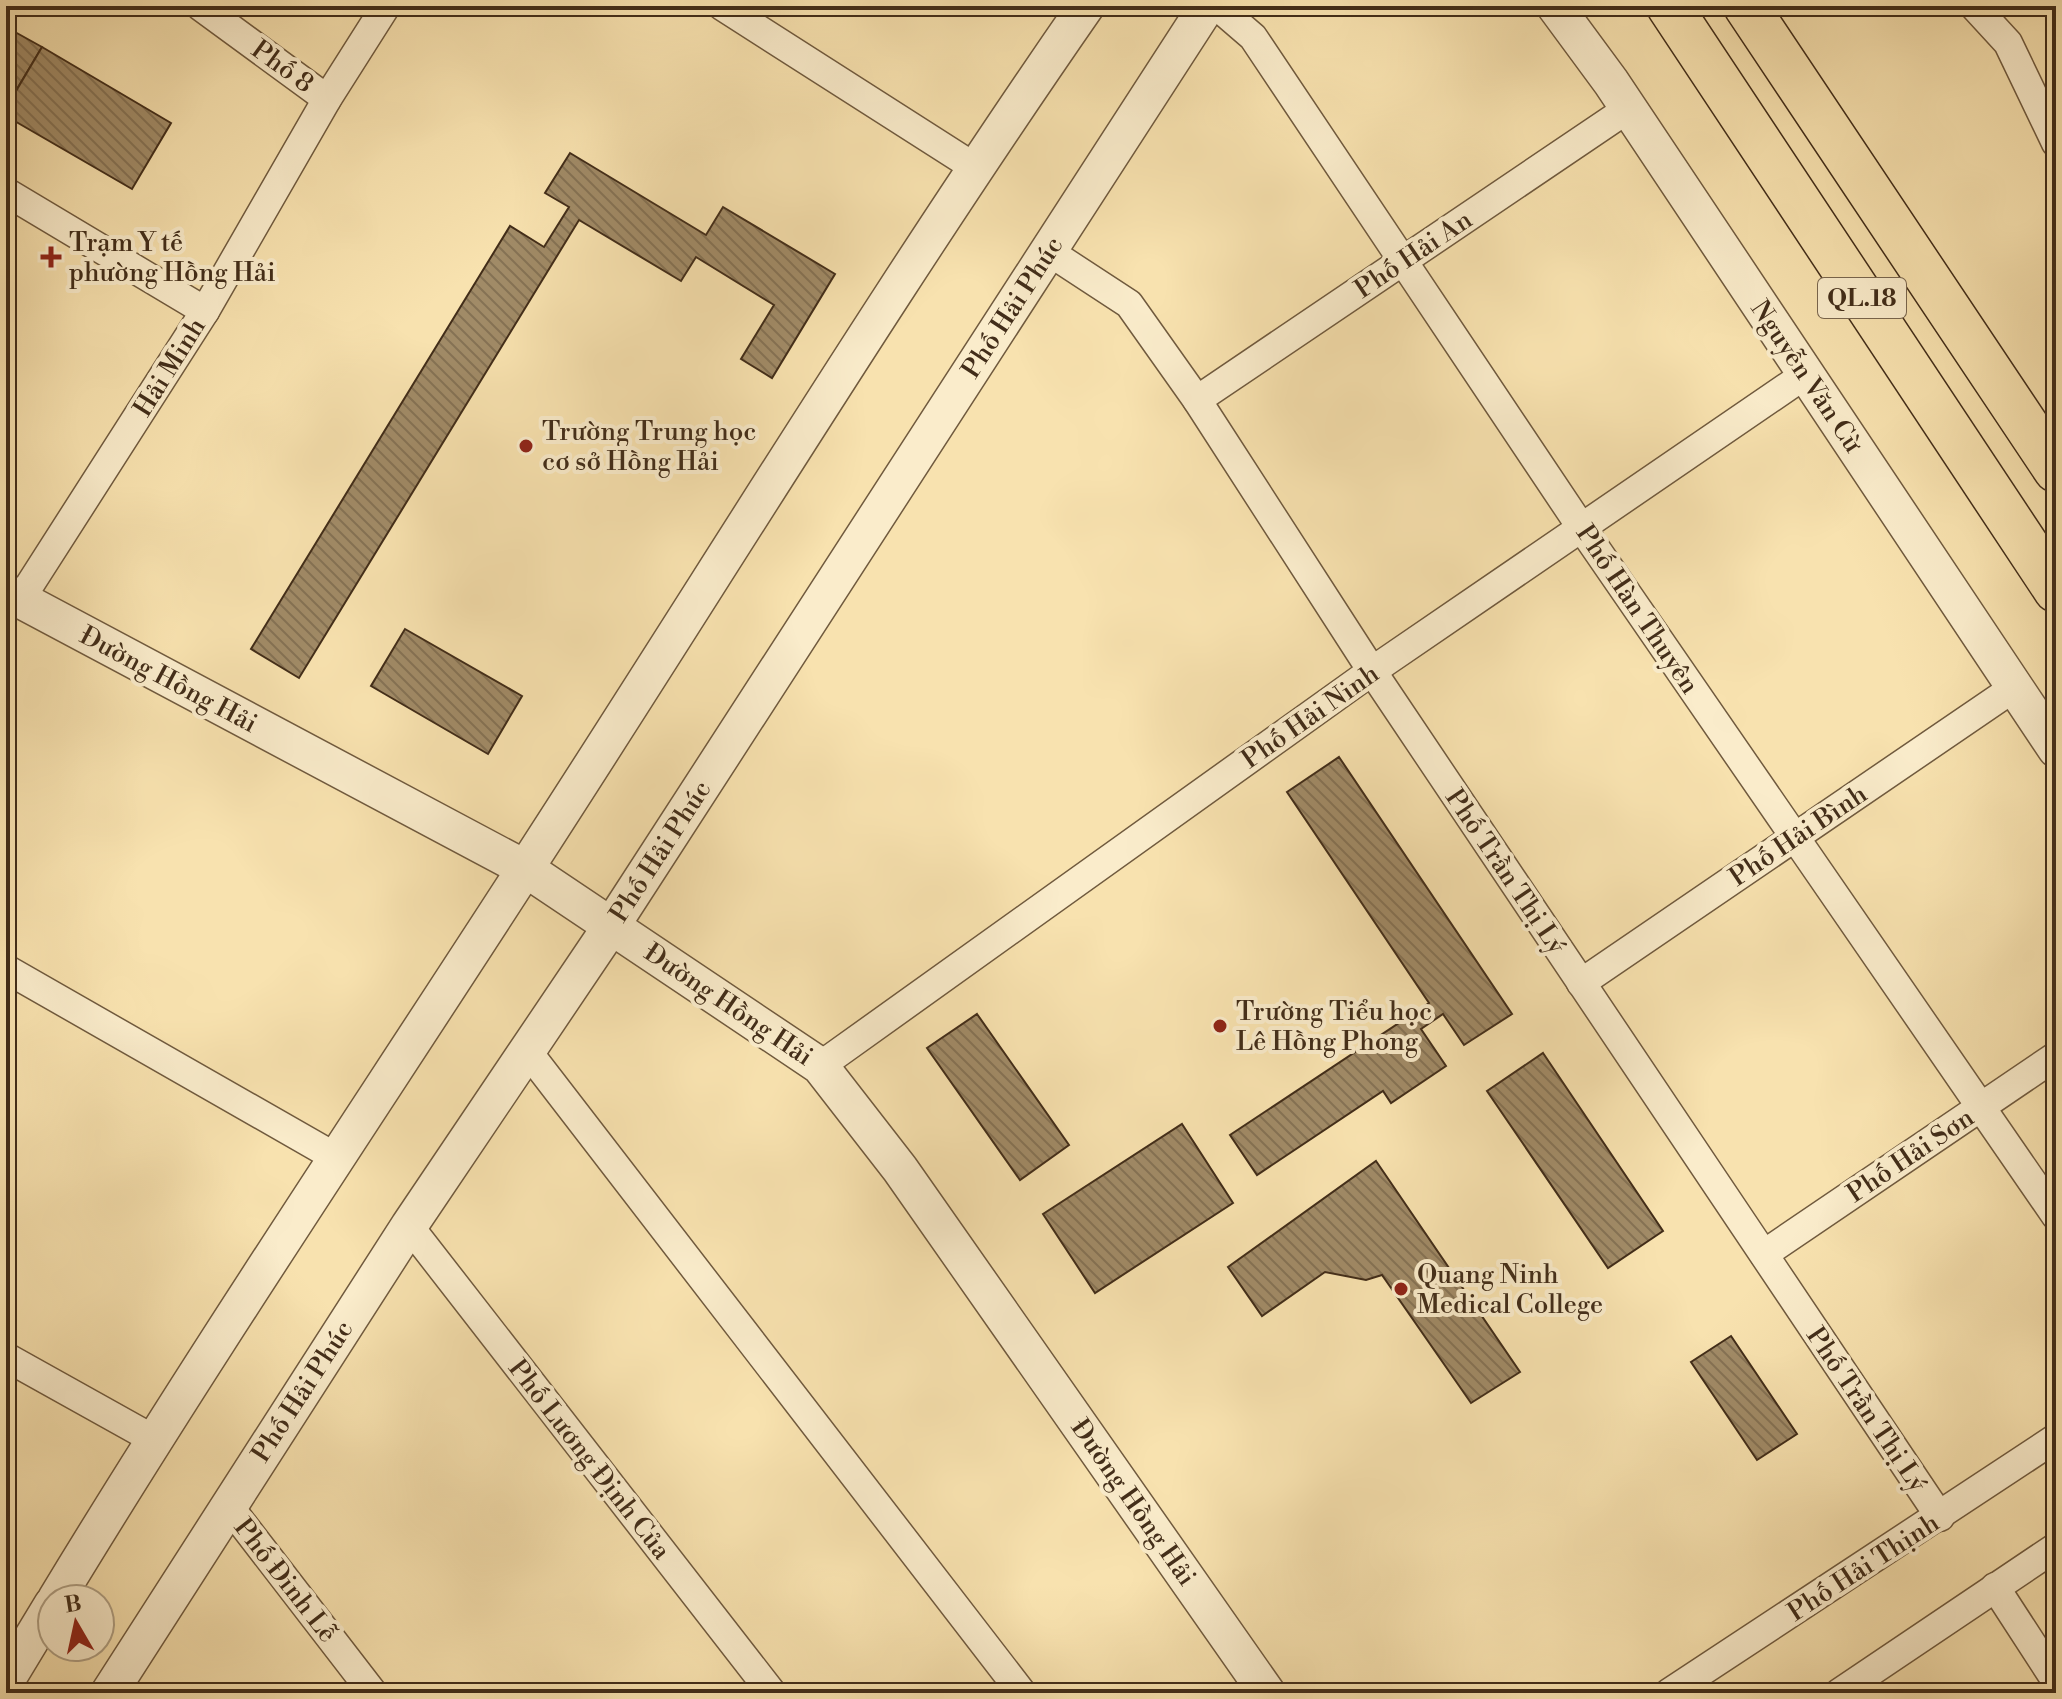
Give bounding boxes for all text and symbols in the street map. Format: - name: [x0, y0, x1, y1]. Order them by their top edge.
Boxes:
- street label: Phố 8: [245, 34, 320, 100]
- street label: Phố Hải An: [1349, 204, 1478, 306]
- place label: Trạm Y tế phường Hồng Hải: [69, 227, 276, 289]
- street label: Phố Hải Phúc: [955, 231, 1070, 384]
- marker: Trạm Y tế phường Hồng Hải: [40, 246, 62, 268]
- road number: QL.18: [1818, 278, 1906, 318]
- street label: Nguyễn Văn Cừ: [1743, 294, 1870, 460]
- street label: Hải Minh: [127, 312, 213, 423]
- place label: Trường Trung học cơ sở Hồng Hải: [542, 416, 756, 478]
- marker: Trường Trung học cơ sở Hồng Hải: [517, 437, 535, 455]
- street label: Phố Hàn Thuyên: [1569, 519, 1706, 700]
- street label: Đường Hồng Hải: [74, 620, 263, 740]
- street label: Phố Hải Ninh: [1236, 658, 1385, 776]
- street label: Phố Hải Phúc: [603, 775, 718, 928]
- street label: Phố Hải Bình: [1724, 778, 1873, 894]
- street label: Phố Trần Thị Lý: [1438, 783, 1572, 960]
- street label: Đường Hồng Hải: [638, 937, 819, 1073]
- place label: Trường Tiểu học Lê Hồng Phong: [1236, 996, 1432, 1058]
- marker: Trường Tiểu học Lê Hồng Phong: [1211, 1017, 1229, 1035]
- street label: Phố Hải Sơn: [1841, 1102, 1980, 1210]
- place label: Quang Ninh Medical College: [1417, 1259, 1603, 1321]
- marker: Quang Ninh Medical College: [1392, 1280, 1410, 1298]
- street label: Phố Hải Phúc: [245, 1315, 360, 1468]
- street label: Phố Trần Thị Lý: [1799, 1321, 1933, 1498]
- street label: Phố Lương Định Của: [501, 1353, 678, 1567]
- street label: Đường Hồng Hải: [1064, 1413, 1203, 1592]
- street label: Phố Hải Thịnh: [1782, 1507, 1945, 1629]
- street label: Phố Đinh Lễ: [227, 1512, 344, 1649]
- north arrow: [36, 1583, 116, 1663]
- text: B: [63, 1590, 83, 1619]

